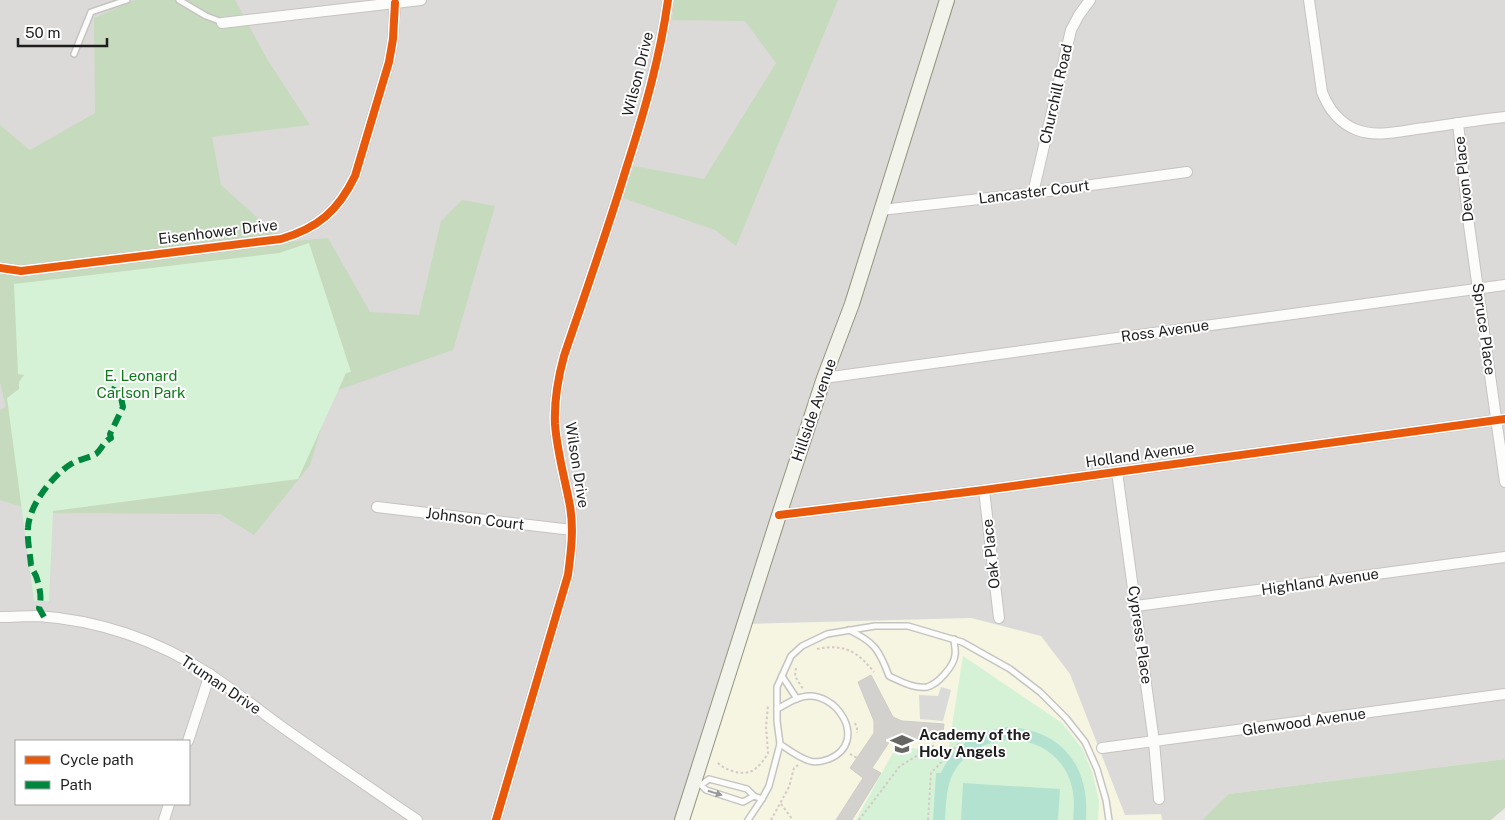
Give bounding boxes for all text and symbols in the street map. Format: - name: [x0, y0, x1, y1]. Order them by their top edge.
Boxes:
- scale bar: [18, 15, 106, 47]
- text: 50 m: [25, 24, 60, 41]
- street label: Wilson Drive: [619, 30, 656, 118]
- street label: Churchill Road: [1036, 42, 1075, 146]
- street label: Devon Place: [1451, 135, 1476, 223]
- street label: Lancaster Court: [977, 176, 1091, 207]
- street label: Eisenhower Drive: [157, 216, 279, 247]
- street label: Spruce Place: [1470, 282, 1499, 376]
- street label: Ross Avenue: [1120, 316, 1210, 345]
- street label: Hillside Avenue: [788, 356, 839, 464]
- park label: E. Leonard Carlson Park: [96, 367, 186, 401]
- street label: Wilson Drive: [562, 421, 593, 509]
- street label: Holland Avenue: [1084, 438, 1195, 471]
- street label: Johnson Court: [425, 504, 525, 533]
- street label: Oak Place: [978, 518, 1003, 590]
- street label: Highland Avenue: [1260, 565, 1380, 598]
- street label: Cypress Place: [1125, 585, 1156, 685]
- street label: Truman Drive: [178, 652, 264, 718]
- street label: Glenwood Avenue: [1241, 704, 1367, 739]
- place label: Academy of the Holy Angels: [919, 726, 1030, 760]
- school or university icon: Academy of the Holy Angels: [889, 731, 915, 757]
- legend: [15, 740, 190, 805]
- text: Cycle path: [60, 751, 134, 768]
- text: Path: [60, 776, 92, 793]
- one-way arrow: [708, 789, 723, 797]

